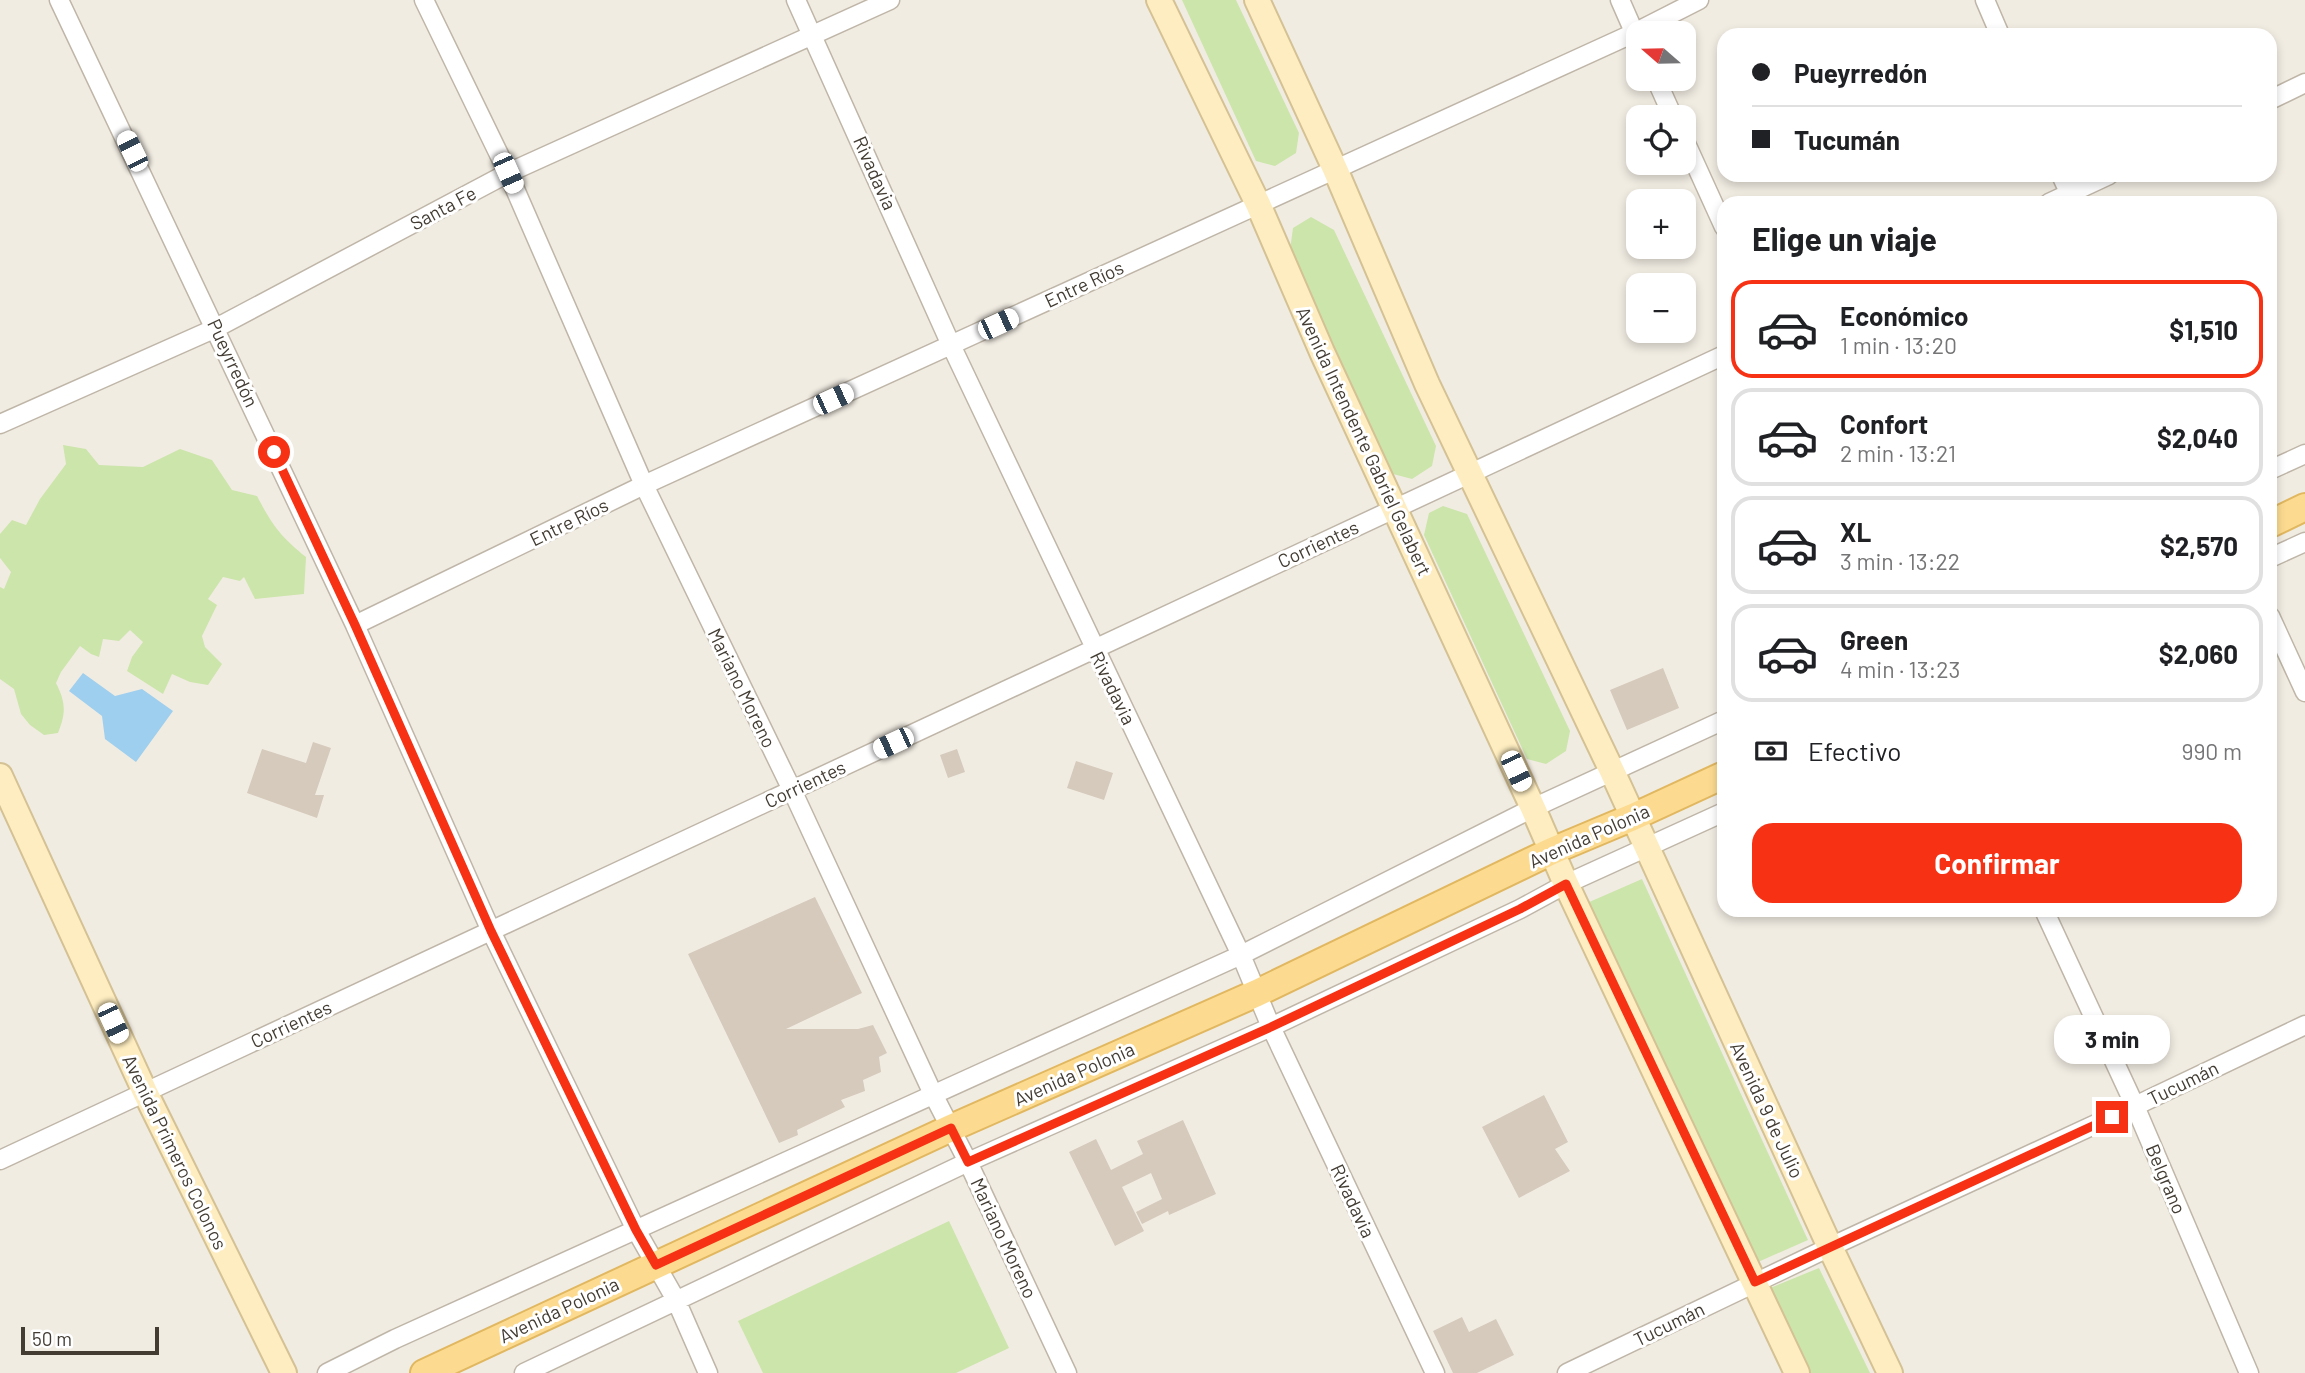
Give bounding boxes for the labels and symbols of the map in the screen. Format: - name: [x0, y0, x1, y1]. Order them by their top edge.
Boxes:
- north arrow: [1626, 21, 1696, 91]
- car: [114, 128, 151, 174]
- street label: Rivadavia: [849, 132, 902, 213]
- car: [490, 150, 527, 196]
- street label: Santa Fe: [406, 181, 480, 235]
- street label: Entre Ríos: [1041, 255, 1127, 312]
- street label: Avenida Intendente Gabriel Gelabert: [1292, 303, 1437, 579]
- car: [975, 306, 1022, 342]
- street label: Pueyrredón: [203, 315, 264, 411]
- car: [810, 381, 857, 417]
- route start: [258, 436, 290, 468]
- street label: Entre Ríos: [526, 493, 612, 550]
- street label: Corrientes: [1274, 515, 1362, 572]
- street label: Mariano Moreno: [704, 624, 781, 751]
- street label: Rivadavia: [1086, 647, 1141, 728]
- car: [870, 725, 917, 761]
- car: [1498, 748, 1535, 794]
- street label: Corrientes: [761, 755, 849, 812]
- street label: Avenida Polonia: [1525, 799, 1653, 872]
- street label: Corrientes: [247, 995, 335, 1052]
- car: [95, 1000, 132, 1046]
- callout: 3 min: [2054, 1016, 2170, 1064]
- street label: Avenida Polonia: [1010, 1037, 1138, 1110]
- street label: Avenida 9 de Julio: [1726, 1038, 1809, 1182]
- street label: Avenida Primeros Colonos: [118, 1051, 233, 1253]
- street label: Tucumán: [2144, 1056, 2222, 1110]
- route end: [2096, 1101, 2128, 1133]
- street label: Belgrano: [2141, 1140, 2191, 1217]
- street label: Rivadavia: [1326, 1160, 1380, 1241]
- street label: Mariano Moreno: [966, 1174, 1042, 1302]
- street label: Avenida Polonia: [495, 1272, 622, 1347]
- street label: Tucumán: [1630, 1297, 1708, 1351]
- scale bar: [21, 1324, 159, 1356]

